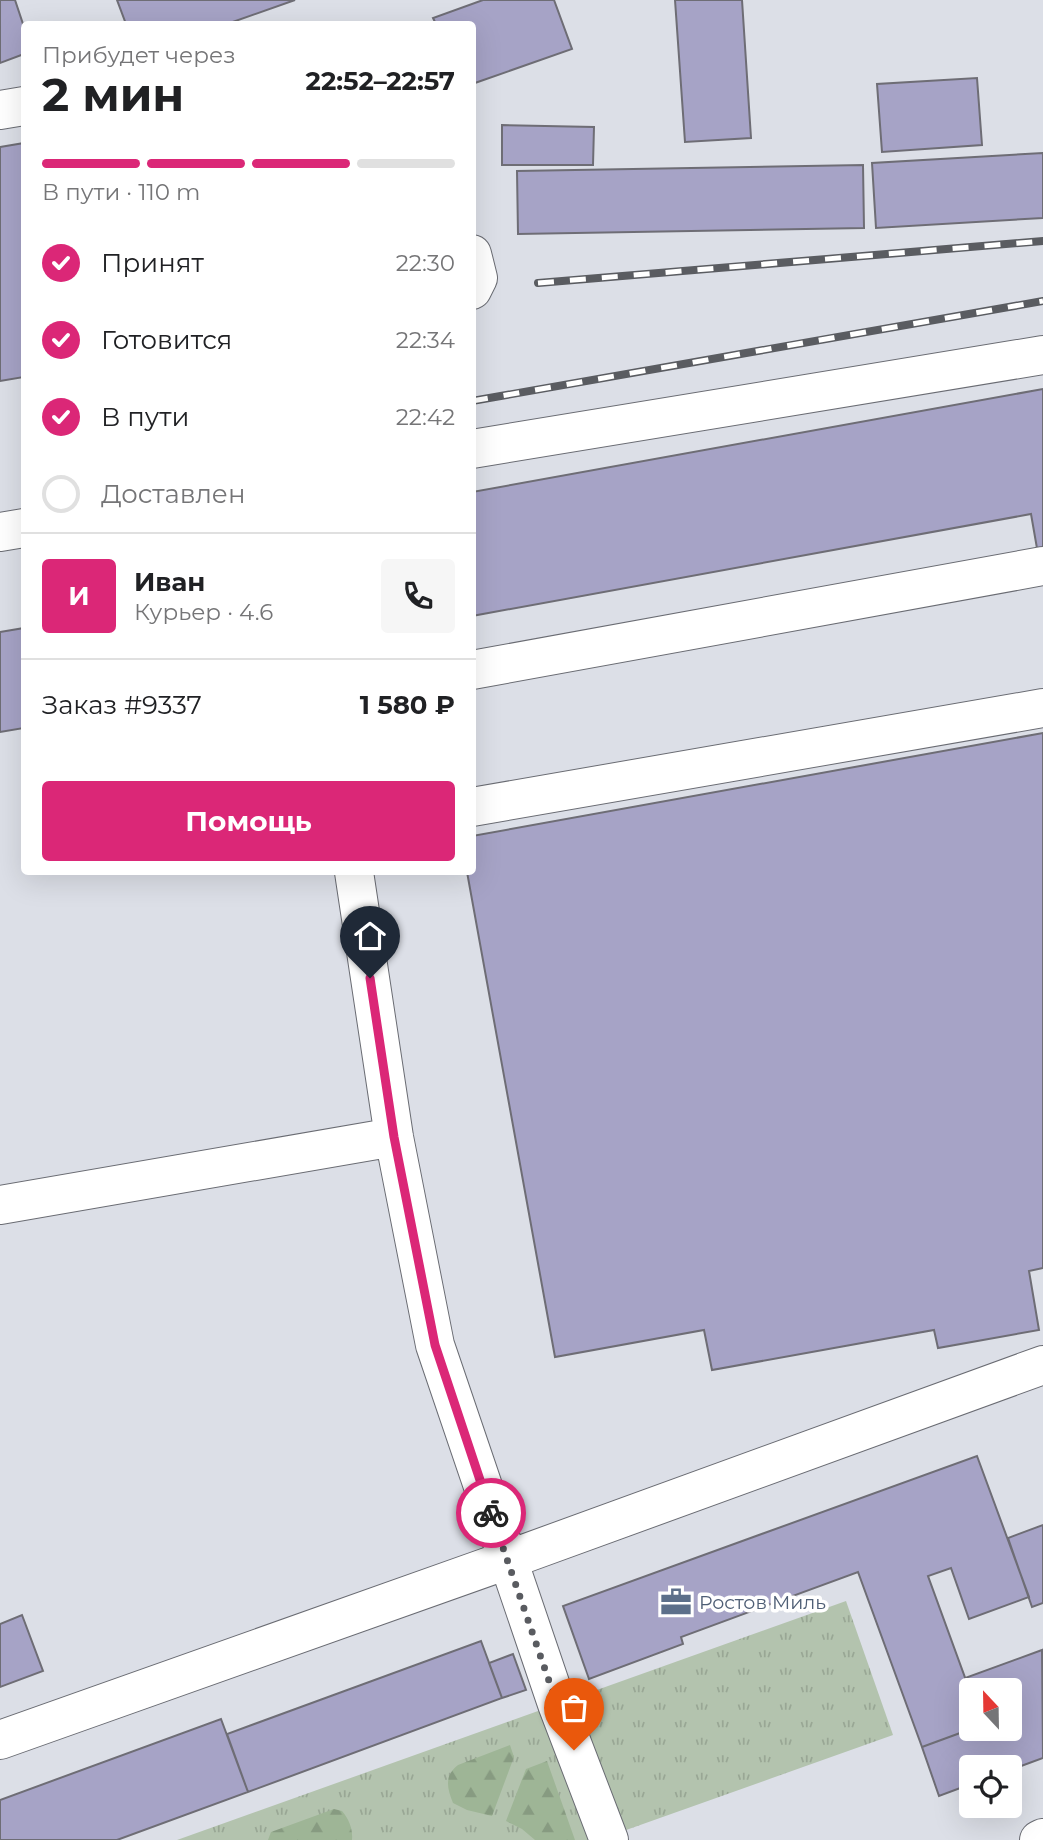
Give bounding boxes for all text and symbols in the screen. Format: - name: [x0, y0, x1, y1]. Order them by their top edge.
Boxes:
- text: Прибудет через: [42, 41, 236, 69]
- text: 22:52–22:57: [306, 65, 455, 97]
- text: 2 мин: [42, 66, 184, 123]
- text: В пути · 110 m: [42, 178, 200, 206]
- icon: check: [42, 244, 80, 282]
- text: Принят: [101, 247, 204, 279]
- text: 22:30: [396, 249, 455, 277]
- icon: check: [42, 321, 80, 359]
- text: Готовится: [101, 324, 232, 356]
- text: 22:34: [396, 326, 455, 354]
- icon: check: [42, 398, 80, 436]
- text: В пути: [101, 401, 190, 433]
- text: 22:42: [396, 403, 455, 431]
- text: Доставлен: [101, 478, 246, 510]
- button: phone: [381, 559, 455, 633]
- text: Иван: [134, 566, 205, 598]
- text: И: [68, 580, 90, 612]
- text: Курьер · 4.6: [134, 598, 273, 626]
- text: Заказ #9337: [42, 689, 202, 721]
- text: 1 580 ₽: [360, 689, 455, 721]
- button: Помощь: [42, 781, 455, 861]
- pin: [340, 906, 400, 978]
- icon: home: [351, 917, 389, 955]
- courier: [456, 1478, 526, 1548]
- icon: bike: [472, 1494, 510, 1532]
- office icon: Ростов Миль: [659, 1585, 693, 1619]
- place label: Ростов Миль: [699, 1591, 826, 1614]
- pin: [544, 1678, 604, 1750]
- north arrow: [959, 1678, 1022, 1741]
- map controls: [959, 1678, 1022, 1818]
- icon: bag: [555, 1689, 593, 1727]
- button: locate: [959, 1755, 1022, 1818]

